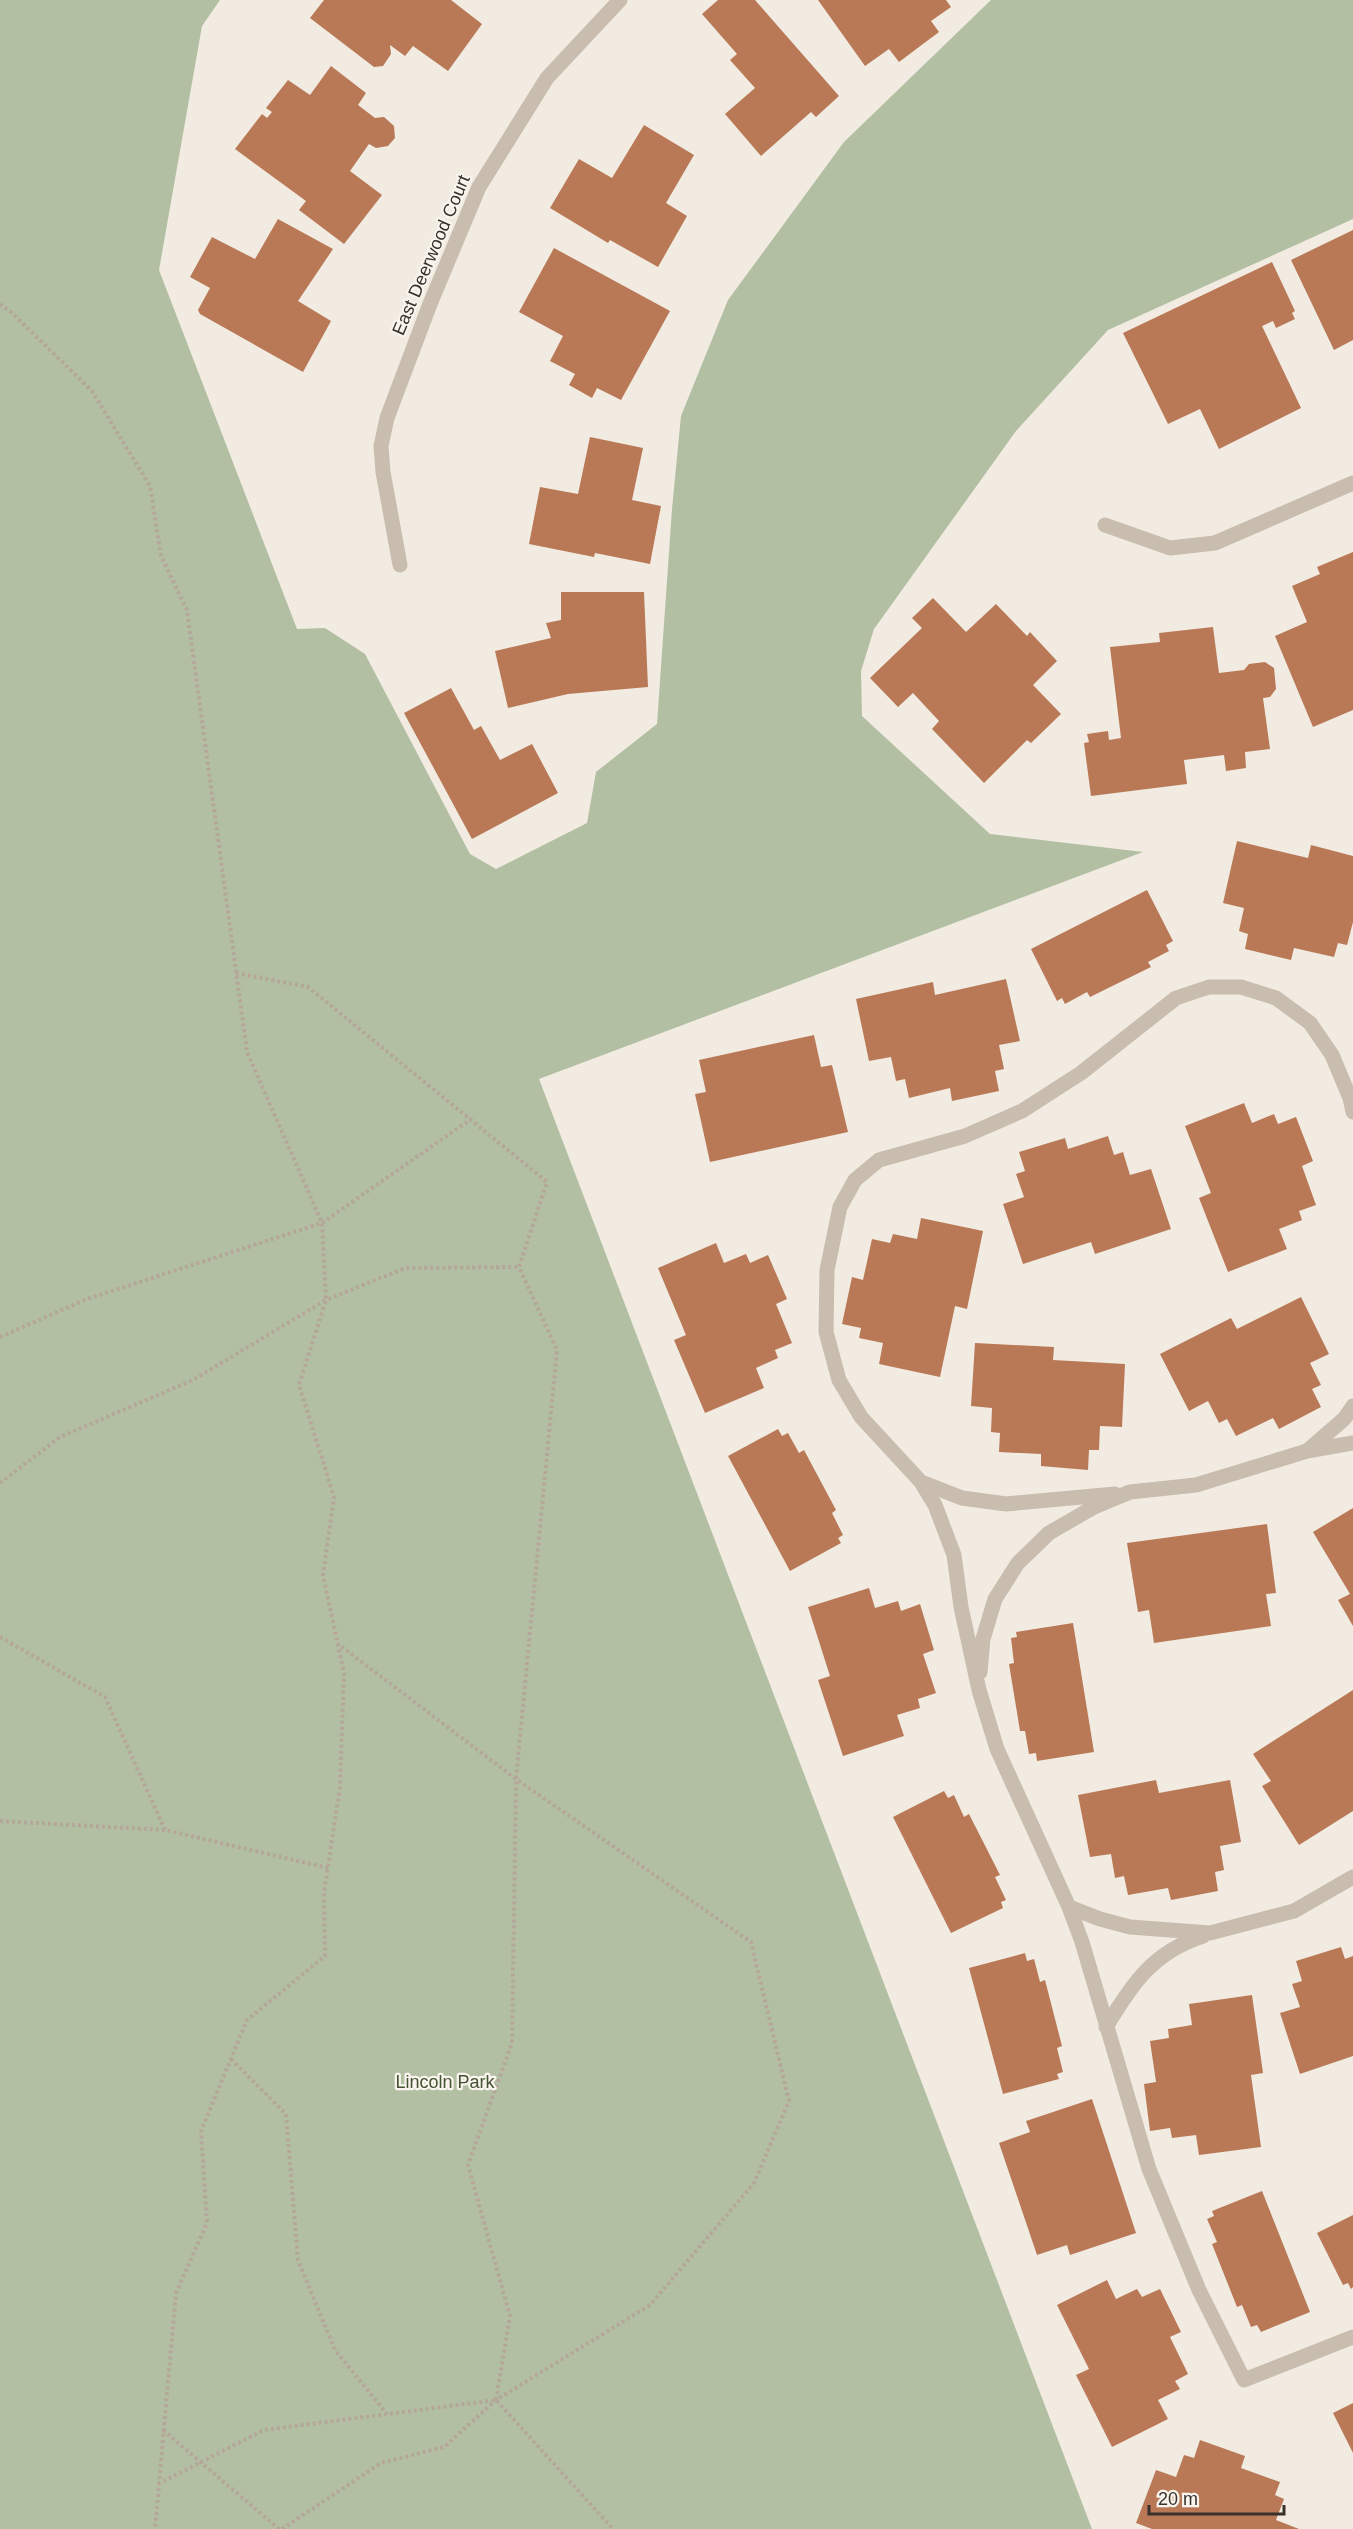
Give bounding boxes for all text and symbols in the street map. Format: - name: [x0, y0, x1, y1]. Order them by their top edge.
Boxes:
- street label: East Deerwood Court: [388, 172, 474, 338]
- park label: Lincoln Park: [395, 2072, 496, 2092]
- scale bar: [1149, 2478, 1284, 2516]
- text: 20 m: [1158, 2489, 1198, 2509]

